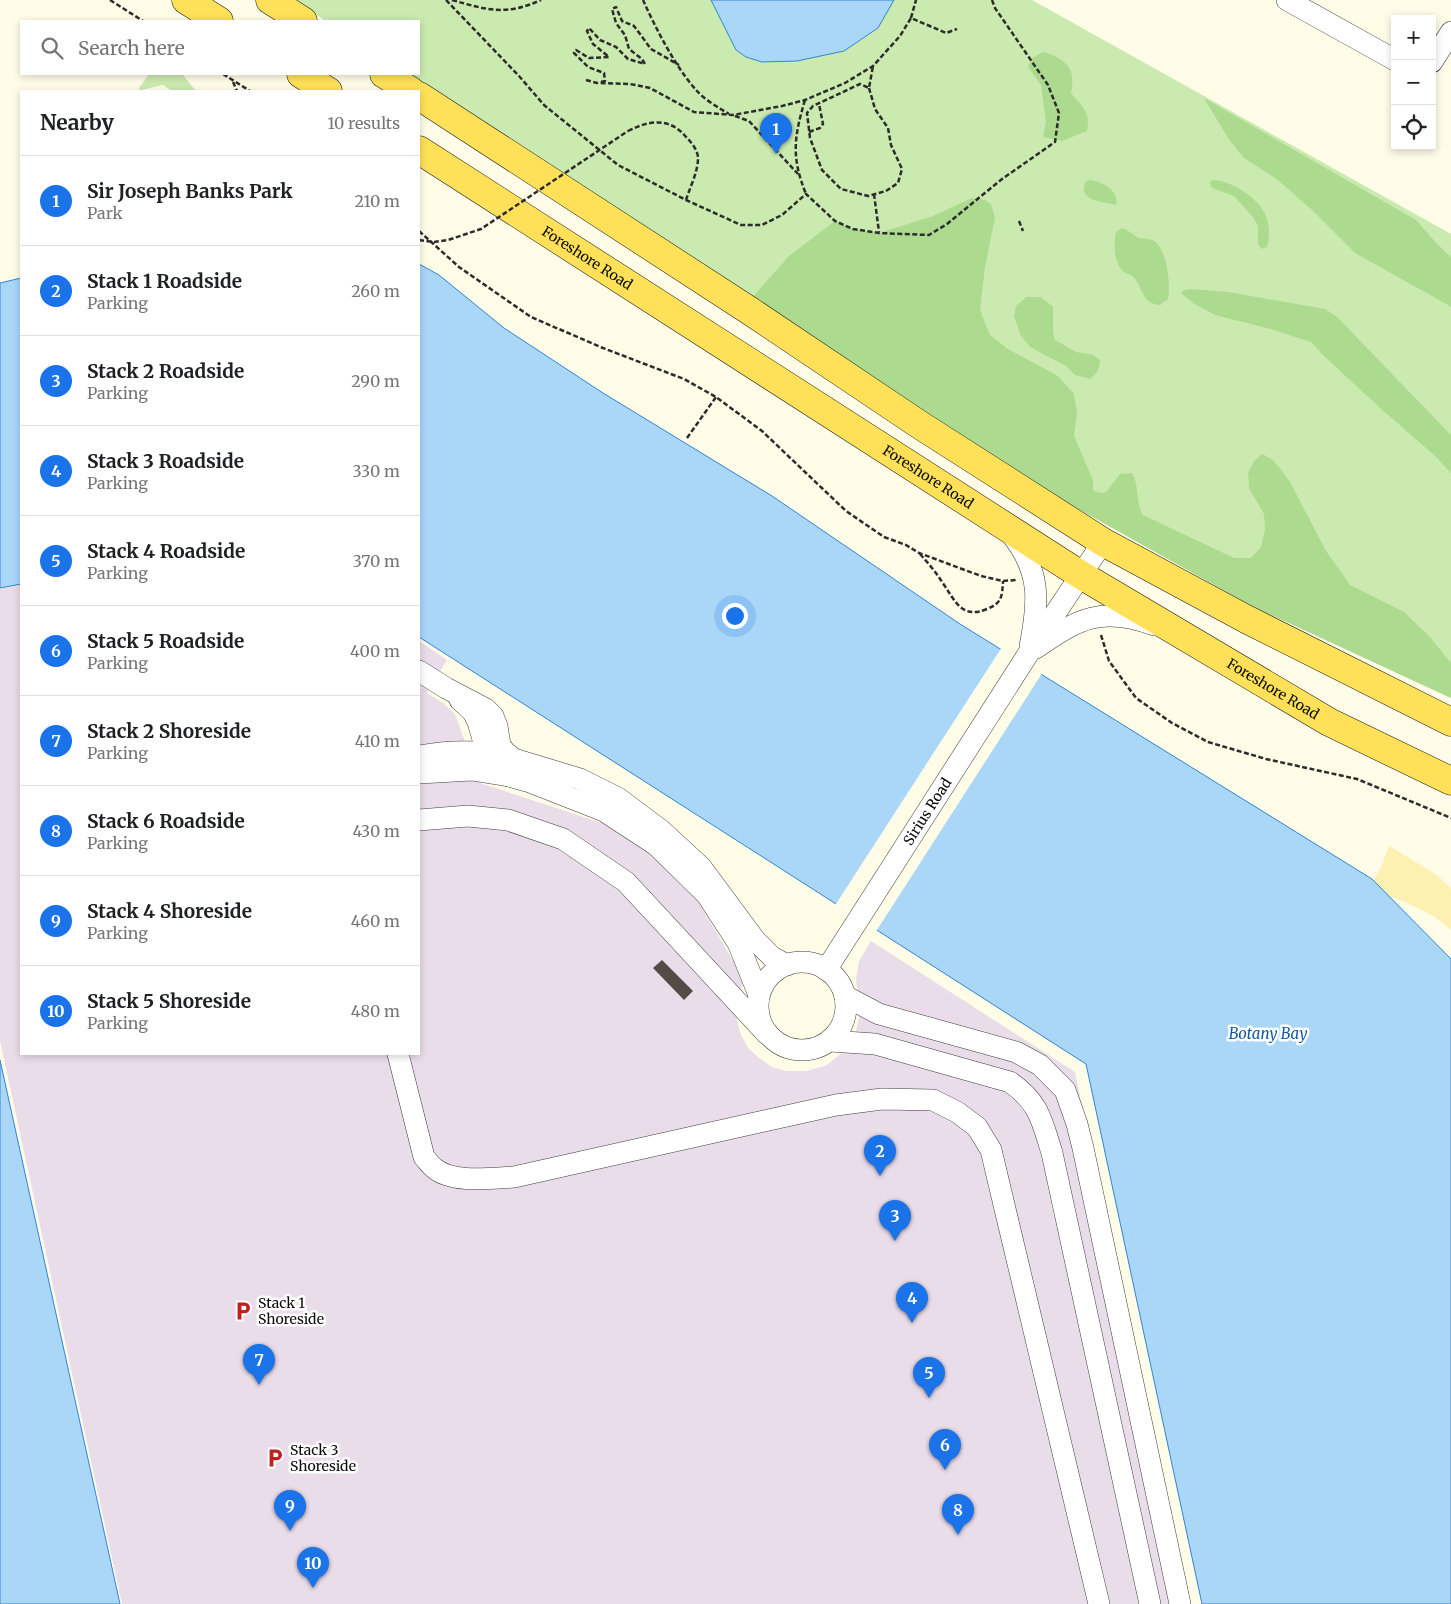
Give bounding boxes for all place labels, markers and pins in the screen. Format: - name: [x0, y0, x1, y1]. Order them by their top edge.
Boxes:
- pin: 1: [760, 113, 792, 154]
- pin: 2: [864, 1135, 896, 1176]
- pin: 3: [879, 1200, 911, 1241]
- pin: 4: [896, 1282, 928, 1323]
- place label: Stack 1 Shoreside: [258, 1294, 324, 1328]
- parking icon: Stack 1 Shoreside: [232, 1300, 254, 1322]
- pin: 7: [243, 1344, 275, 1385]
- pin: 5: [913, 1357, 945, 1398]
- pin: 6: [929, 1429, 961, 1470]
- place label: Stack 3 Shoreside: [290, 1441, 356, 1475]
- parking icon: Stack 3 Shoreside: [264, 1447, 286, 1469]
- pin: 9: [274, 1490, 306, 1531]
- pin: 8: [942, 1494, 974, 1535]
- pin: 10: [297, 1547, 329, 1588]

